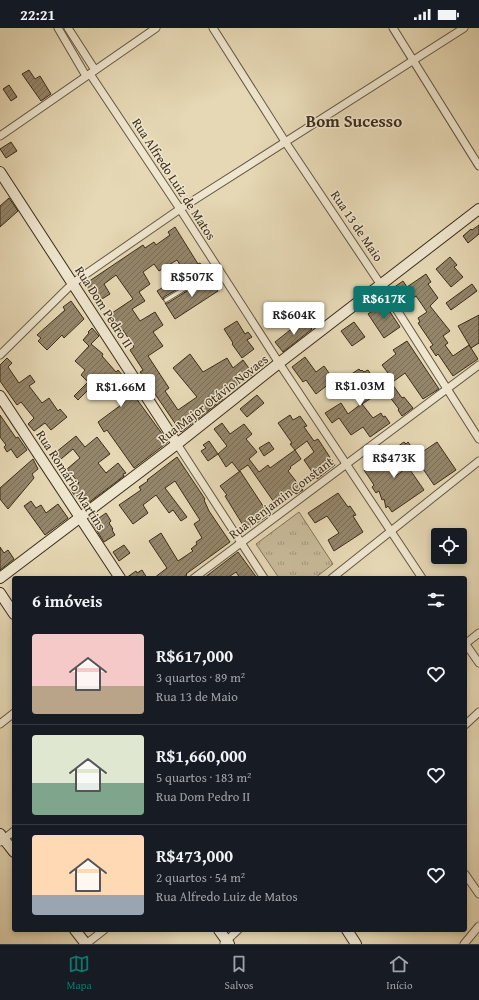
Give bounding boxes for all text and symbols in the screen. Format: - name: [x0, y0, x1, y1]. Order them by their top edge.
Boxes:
- text: 22:21: [20, 4, 55, 25]
- district label: Bom Sucesso: [306, 108, 402, 133]
- street label: Rua Alfredo Luiz de Matos: [127, 114, 221, 244]
- street label: Rua 13 de Maio: [326, 187, 388, 266]
- street label: Rua Dom Pedro II: [70, 262, 138, 352]
- pin: R$507K: [159, 264, 225, 298]
- text: R$507K: [170, 267, 214, 286]
- pin: R$617K: [351, 286, 417, 320]
- text: R$617K: [362, 289, 406, 308]
- pin: R$604K: [261, 302, 327, 336]
- text: R$604K: [272, 305, 316, 324]
- street label: Rua Major Otávio Novaes: [154, 350, 272, 448]
- pin: R$1.03M: [323, 373, 397, 407]
- pin: R$1.66M: [84, 374, 158, 408]
- text: R$1.03M: [335, 376, 385, 395]
- text: R$1.66M: [96, 377, 146, 396]
- street label: Rua Romário Martins: [32, 426, 110, 534]
- pin: R$473K: [361, 445, 427, 479]
- text: R$473K: [372, 448, 416, 467]
- street label: Rua Benjamin Constant: [225, 452, 338, 544]
- map controls: [431, 528, 467, 564]
- button: locate: [431, 528, 467, 564]
- text: 6 imóveis: [32, 588, 103, 613]
- icon: filters: [425, 589, 447, 611]
- text: R$617,000: [156, 643, 233, 668]
- icon: home: [64, 650, 112, 698]
- icon: heart: [425, 663, 447, 685]
- text: 3 quartos · 89 m²: [156, 668, 245, 687]
- text: Rua 13 de Maio: [156, 687, 238, 706]
- text: R$1,660,000: [156, 743, 247, 768]
- icon: home: [64, 751, 112, 799]
- icon: heart: [425, 764, 447, 786]
- text: 5 quartos · 183 m²: [156, 768, 251, 787]
- text: Rua Dom Pedro II: [156, 787, 250, 806]
- text: R$473,000: [156, 843, 233, 868]
- icon: home: [64, 851, 112, 899]
- icon: heart: [425, 864, 447, 886]
- text: 2 quartos · 54 m²: [156, 868, 245, 887]
- text: Rua Alfredo Luiz de Matos: [156, 887, 298, 906]
- tab: Mapa: [66, 953, 92, 993]
- tab: Salvos: [225, 953, 254, 993]
- tab: Início: [386, 953, 413, 993]

